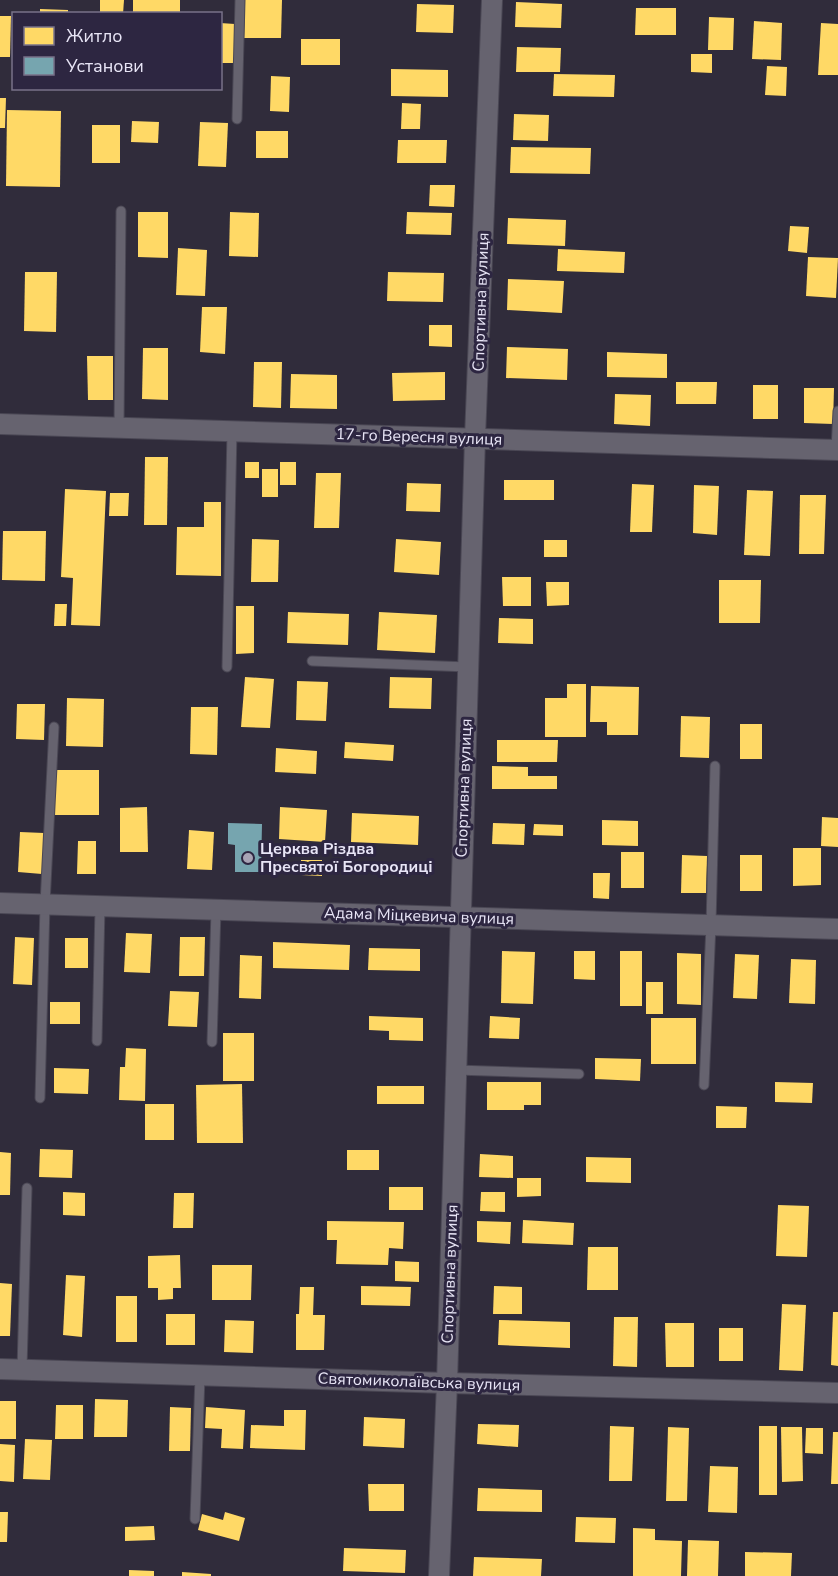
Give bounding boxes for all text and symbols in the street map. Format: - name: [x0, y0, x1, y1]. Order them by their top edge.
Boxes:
- legend: [12, 12, 222, 90]
- text: Житло: [66, 24, 122, 48]
- text: Установи: [65, 54, 144, 78]
- street label: Спортивна вулиця: [468, 232, 494, 372]
- street label: 17-го Вересня вулиця: [335, 423, 503, 451]
- street label: Спортивна вулиця: [451, 718, 477, 858]
- place label: Церква Різдва Пресвятої Богородиці: [260, 838, 432, 878]
- marker: Церква Різдва Пресвятої Богородиці: [241, 851, 255, 865]
- street label: Адама Міцкевича вулиця: [324, 902, 514, 930]
- street label: Спортивна вулиця: [437, 1204, 463, 1344]
- street label: Святомиколаївська вулиця: [317, 1367, 521, 1397]

